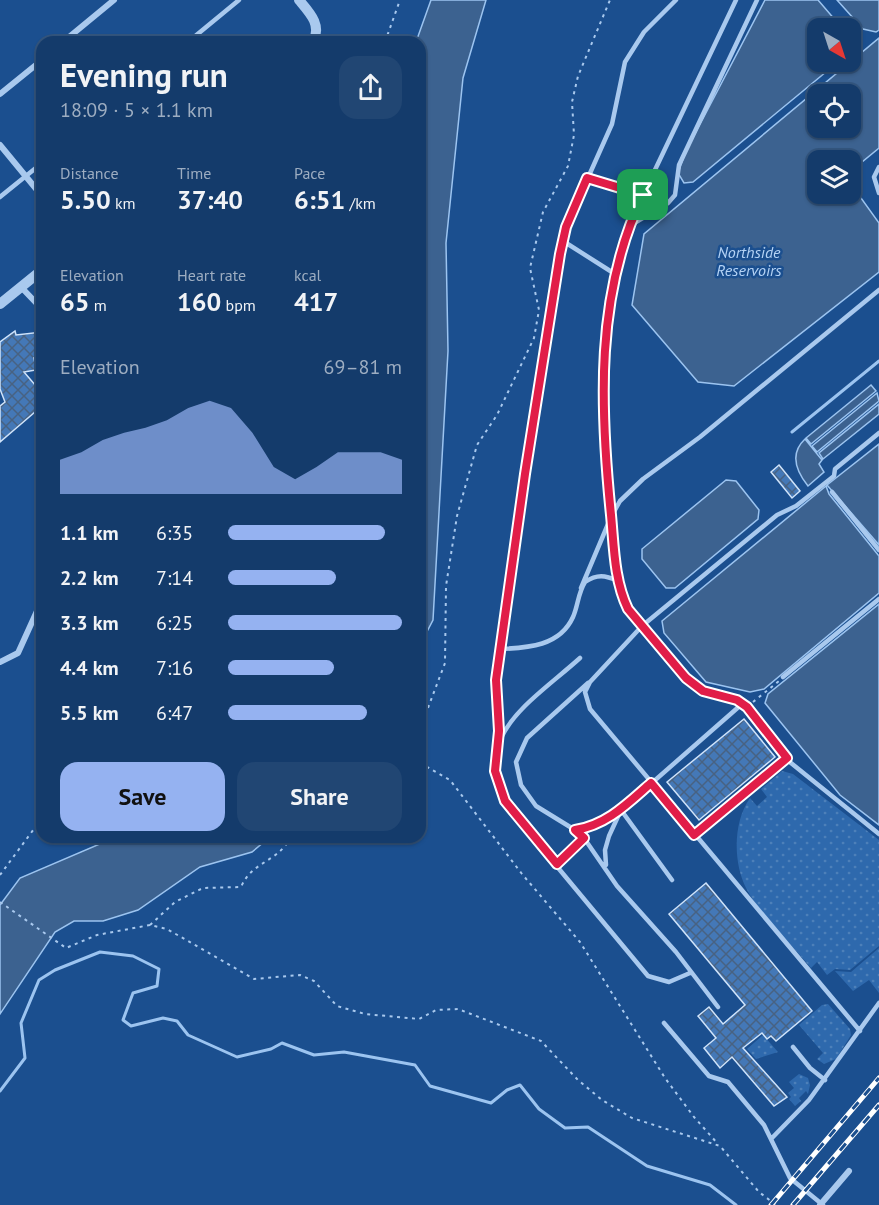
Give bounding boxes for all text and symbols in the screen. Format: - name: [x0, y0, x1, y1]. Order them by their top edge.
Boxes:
- north arrow: [807, 18, 861, 72]
- map controls: [807, 18, 861, 204]
- text: Evening run: [60, 53, 228, 96]
- button: share: [339, 56, 402, 119]
- button: locate: [807, 84, 861, 138]
- text: 18:09 · 5 × 1.1 km: [60, 97, 213, 123]
- button: layers: [807, 150, 861, 204]
- text: Distance: [60, 163, 119, 183]
- text: Time: [177, 163, 211, 183]
- text: Pace: [294, 163, 325, 183]
- pin: [617, 169, 668, 220]
- icon: arrive: [626, 178, 659, 211]
- text: 5.50: [60, 183, 111, 216]
- text: 37:40: [177, 183, 243, 216]
- text: 6:51: [294, 183, 345, 216]
- text: km: [111, 193, 136, 213]
- text: /km: [345, 193, 376, 213]
- water label: Northside Reservoirs: [716, 242, 782, 280]
- text: Elevation: [60, 265, 124, 285]
- text: Heart rate: [177, 265, 246, 285]
- text: kcal: [294, 265, 321, 285]
- text: 65: [60, 285, 89, 318]
- text: 160: [177, 285, 221, 318]
- text: 417: [294, 285, 338, 318]
- text: m: [89, 295, 107, 315]
- text: bpm: [221, 295, 256, 315]
- text: Elevation: [60, 354, 140, 380]
- text: 69–81 m: [324, 354, 402, 380]
- text: 1.1 km: [60, 520, 119, 546]
- text: 6:35: [156, 520, 193, 546]
- text: 2.2 km: [60, 565, 119, 591]
- text: 7:14: [156, 565, 193, 591]
- text: 3.3 km: [60, 610, 119, 636]
- text: 6:25: [156, 610, 193, 636]
- text: 4.4 km: [60, 655, 119, 681]
- text: 7:16: [156, 655, 193, 681]
- text: 5.5 km: [60, 700, 119, 726]
- text: 6:47: [156, 700, 193, 726]
- button: Save: [60, 762, 225, 831]
- button: Share: [237, 762, 402, 831]

